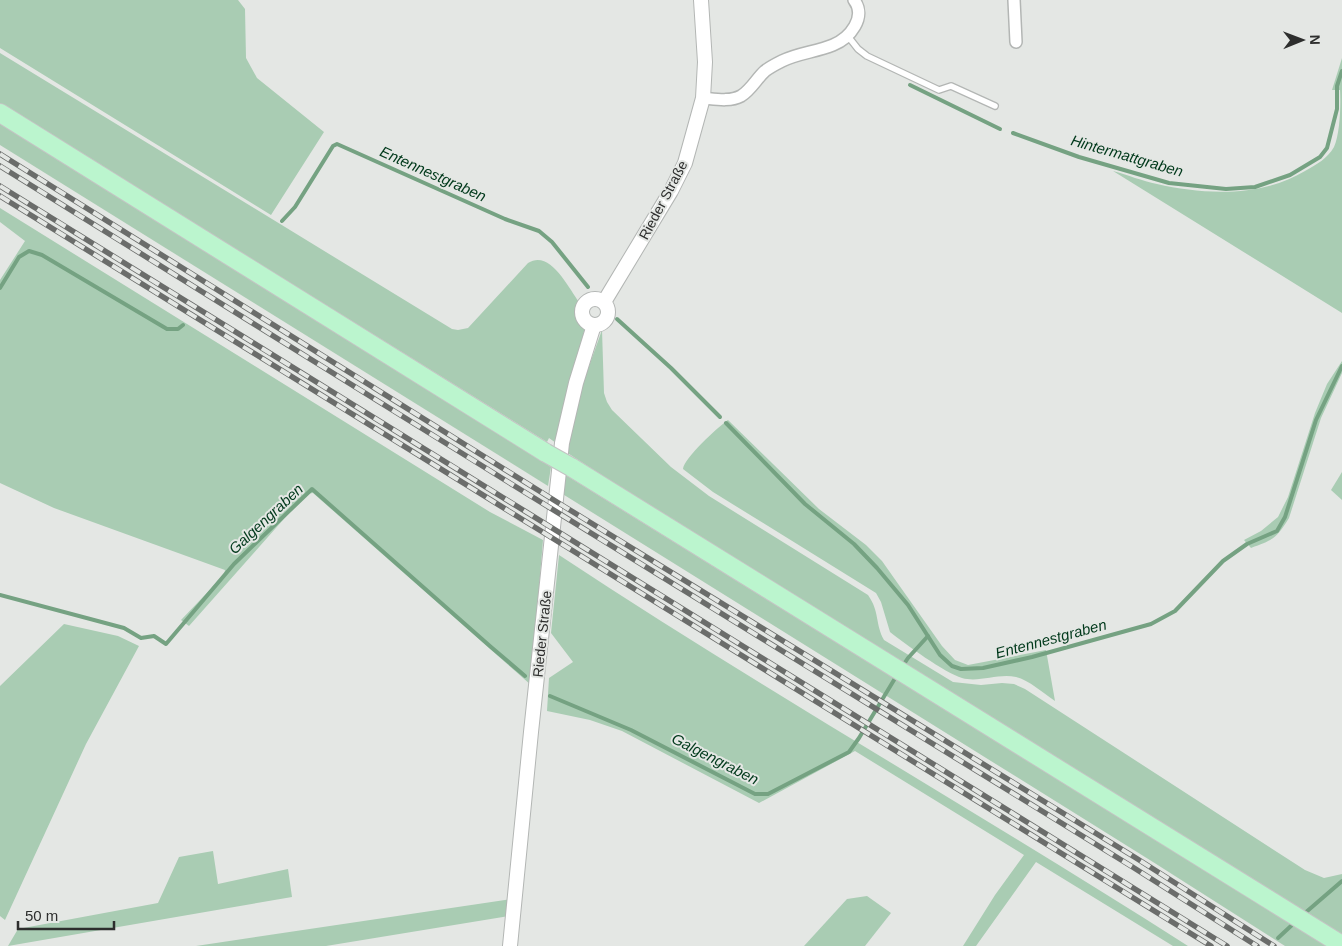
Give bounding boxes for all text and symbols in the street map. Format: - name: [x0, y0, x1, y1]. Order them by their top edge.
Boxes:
- north arrow: [1277, 15, 1327, 65]
- text: N: [1307, 35, 1323, 45]
- water label: Hintermattgraben: [1069, 131, 1185, 180]
- water label: Entennestgraben: [378, 143, 489, 205]
- street label: Rieder Straße: [635, 158, 691, 242]
- water label: Galgengraben: [225, 480, 306, 557]
- street label: Rieder Straße: [529, 590, 555, 678]
- water label: Entennestgraben: [993, 616, 1108, 662]
- water label: Galgengraben: [669, 729, 761, 788]
- scale bar: [18, 898, 114, 930]
- text: 50 m: [25, 907, 58, 924]

